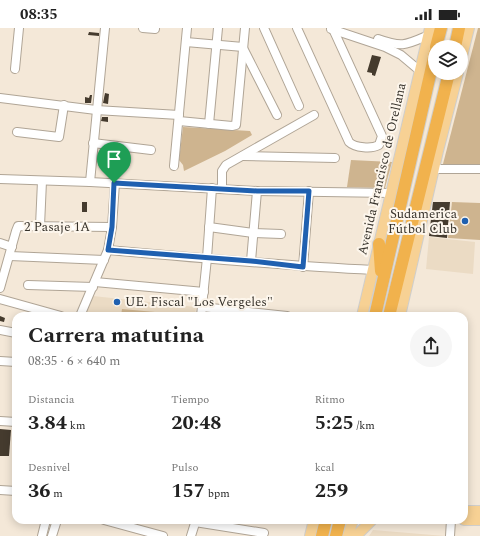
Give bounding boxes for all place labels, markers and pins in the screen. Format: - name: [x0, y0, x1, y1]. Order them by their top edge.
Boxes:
- pin: [97, 142, 131, 183]
- place label: Sudamerica Fútbol Club: [388, 204, 458, 239]
- marker: Sudamerica Fútbol Club: [460, 216, 470, 226]
- place label: UE. Fiscal "Los Vergeles": [125, 292, 273, 312]
- marker: UE. Fiscal "Los Vergeles": [112, 297, 122, 307]

